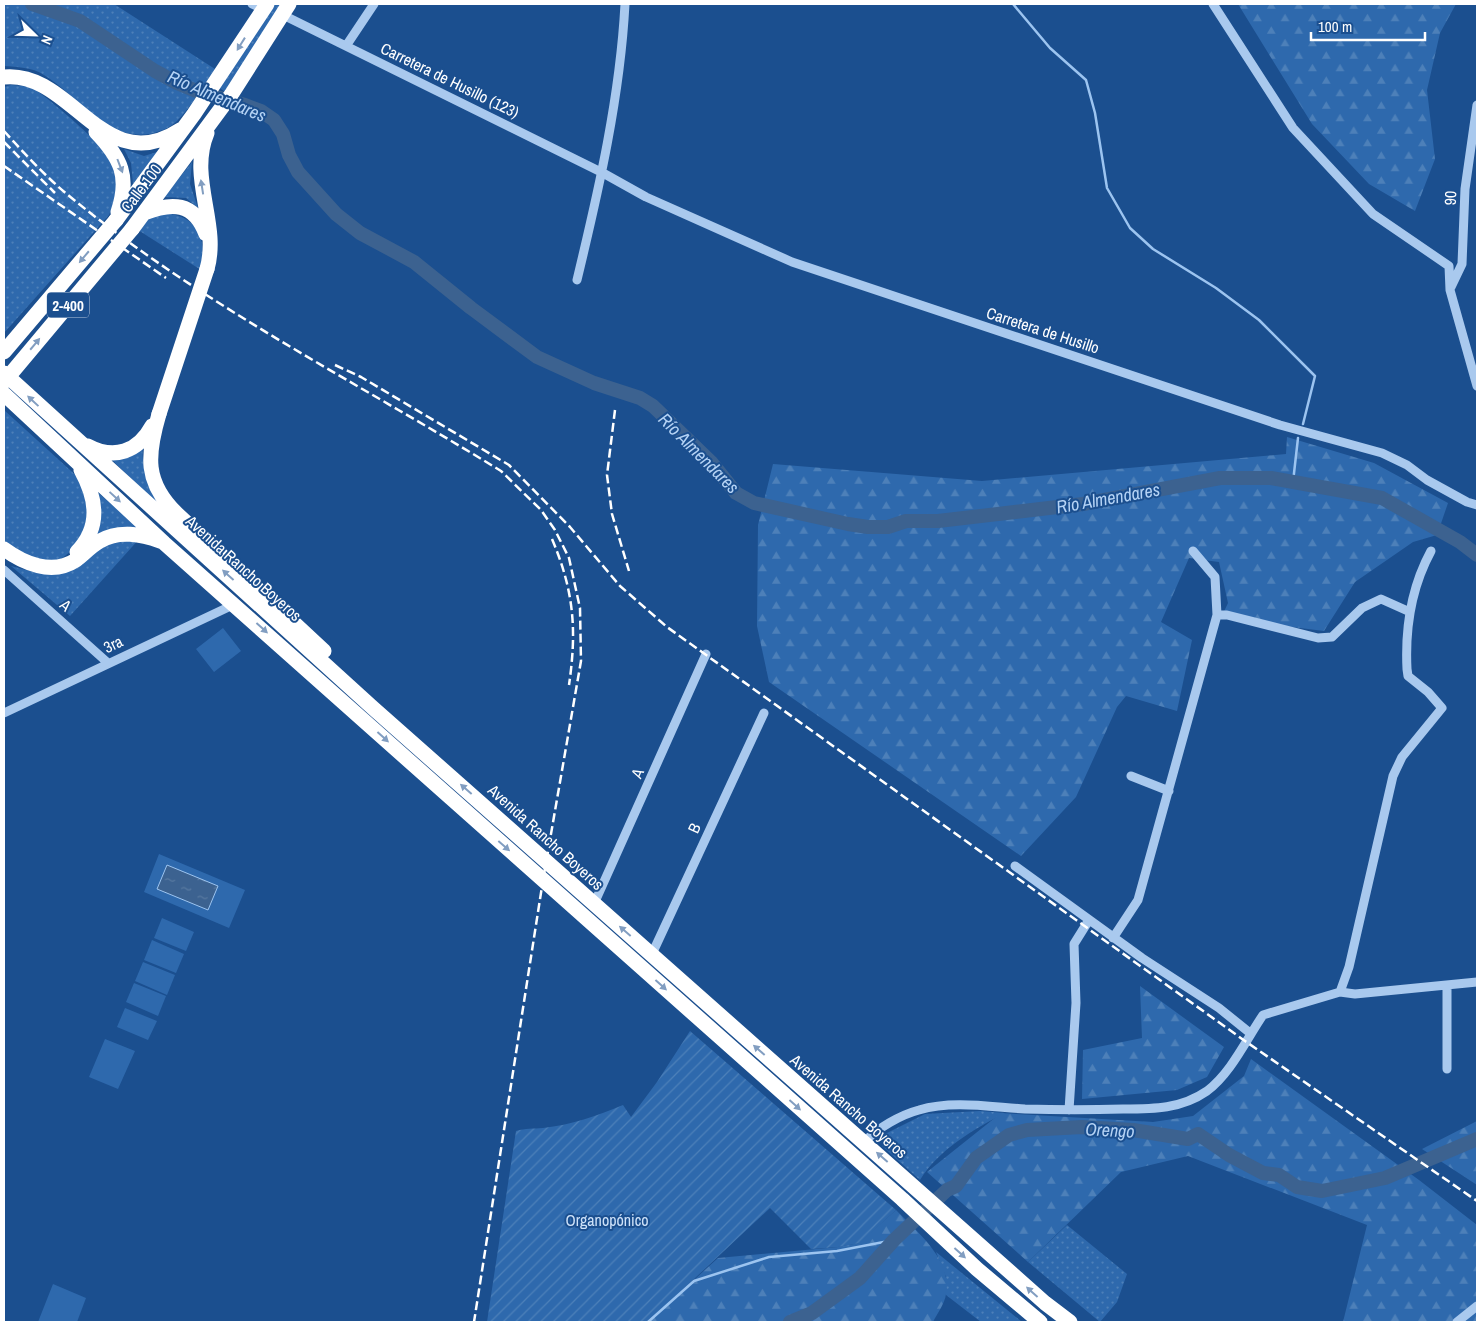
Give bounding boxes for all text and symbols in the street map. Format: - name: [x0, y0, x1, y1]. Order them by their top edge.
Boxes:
- north arrow: [10, 10, 60, 60]
- scale bar: [1311, 10, 1425, 42]
- text: 100 m: [1318, 16, 1352, 37]
- text: N: [37, 33, 57, 47]
- street label: Carretera de Husillo (123): [377, 37, 523, 123]
- one-way arrow: [236, 38, 245, 51]
- water label: Río Almendares: [164, 64, 270, 128]
- street label: Calle 100: [116, 159, 166, 217]
- one-way arrow: [116, 159, 124, 174]
- one-way arrow: [198, 178, 206, 194]
- street label: 90: [1439, 190, 1461, 206]
- one-way arrow: [78, 251, 90, 263]
- road number: 2-400: [47, 292, 89, 318]
- street label: Carretera de Husillo: [984, 301, 1102, 359]
- one-way arrow: [29, 339, 41, 351]
- one-way arrow: [27, 395, 40, 406]
- water label: Río Almendares: [653, 407, 745, 499]
- water label: Río Almendares: [1054, 477, 1162, 519]
- one-way arrow: [108, 491, 120, 503]
- street label: Avenida Rancho Boyeros: [181, 509, 307, 626]
- one-way arrow: [222, 569, 234, 581]
- street label: A: [55, 593, 77, 616]
- one-way arrow: [256, 622, 268, 634]
- street label: 3ra: [100, 630, 127, 658]
- one-way arrow: [376, 731, 388, 743]
- street label: A: [625, 764, 649, 782]
- street label: Avenida Rancho Boyeros: [483, 778, 609, 895]
- one-way arrow: [460, 783, 472, 795]
- street label: B: [682, 819, 706, 837]
- one-way arrow: [497, 840, 509, 852]
- one-way arrow: [618, 925, 631, 936]
- one-way arrow: [654, 979, 666, 991]
- one-way arrow: [753, 1045, 766, 1056]
- street label: Avenida Rancho Boyeros: [785, 1048, 912, 1163]
- one-way arrow: [789, 1099, 801, 1111]
- water label: Orengo: [1085, 1116, 1135, 1144]
- one-way arrow: [875, 1152, 888, 1163]
- park label: Organopónico: [565, 1209, 649, 1231]
- one-way arrow: [954, 1248, 966, 1259]
- one-way arrow: [1025, 1286, 1038, 1297]

